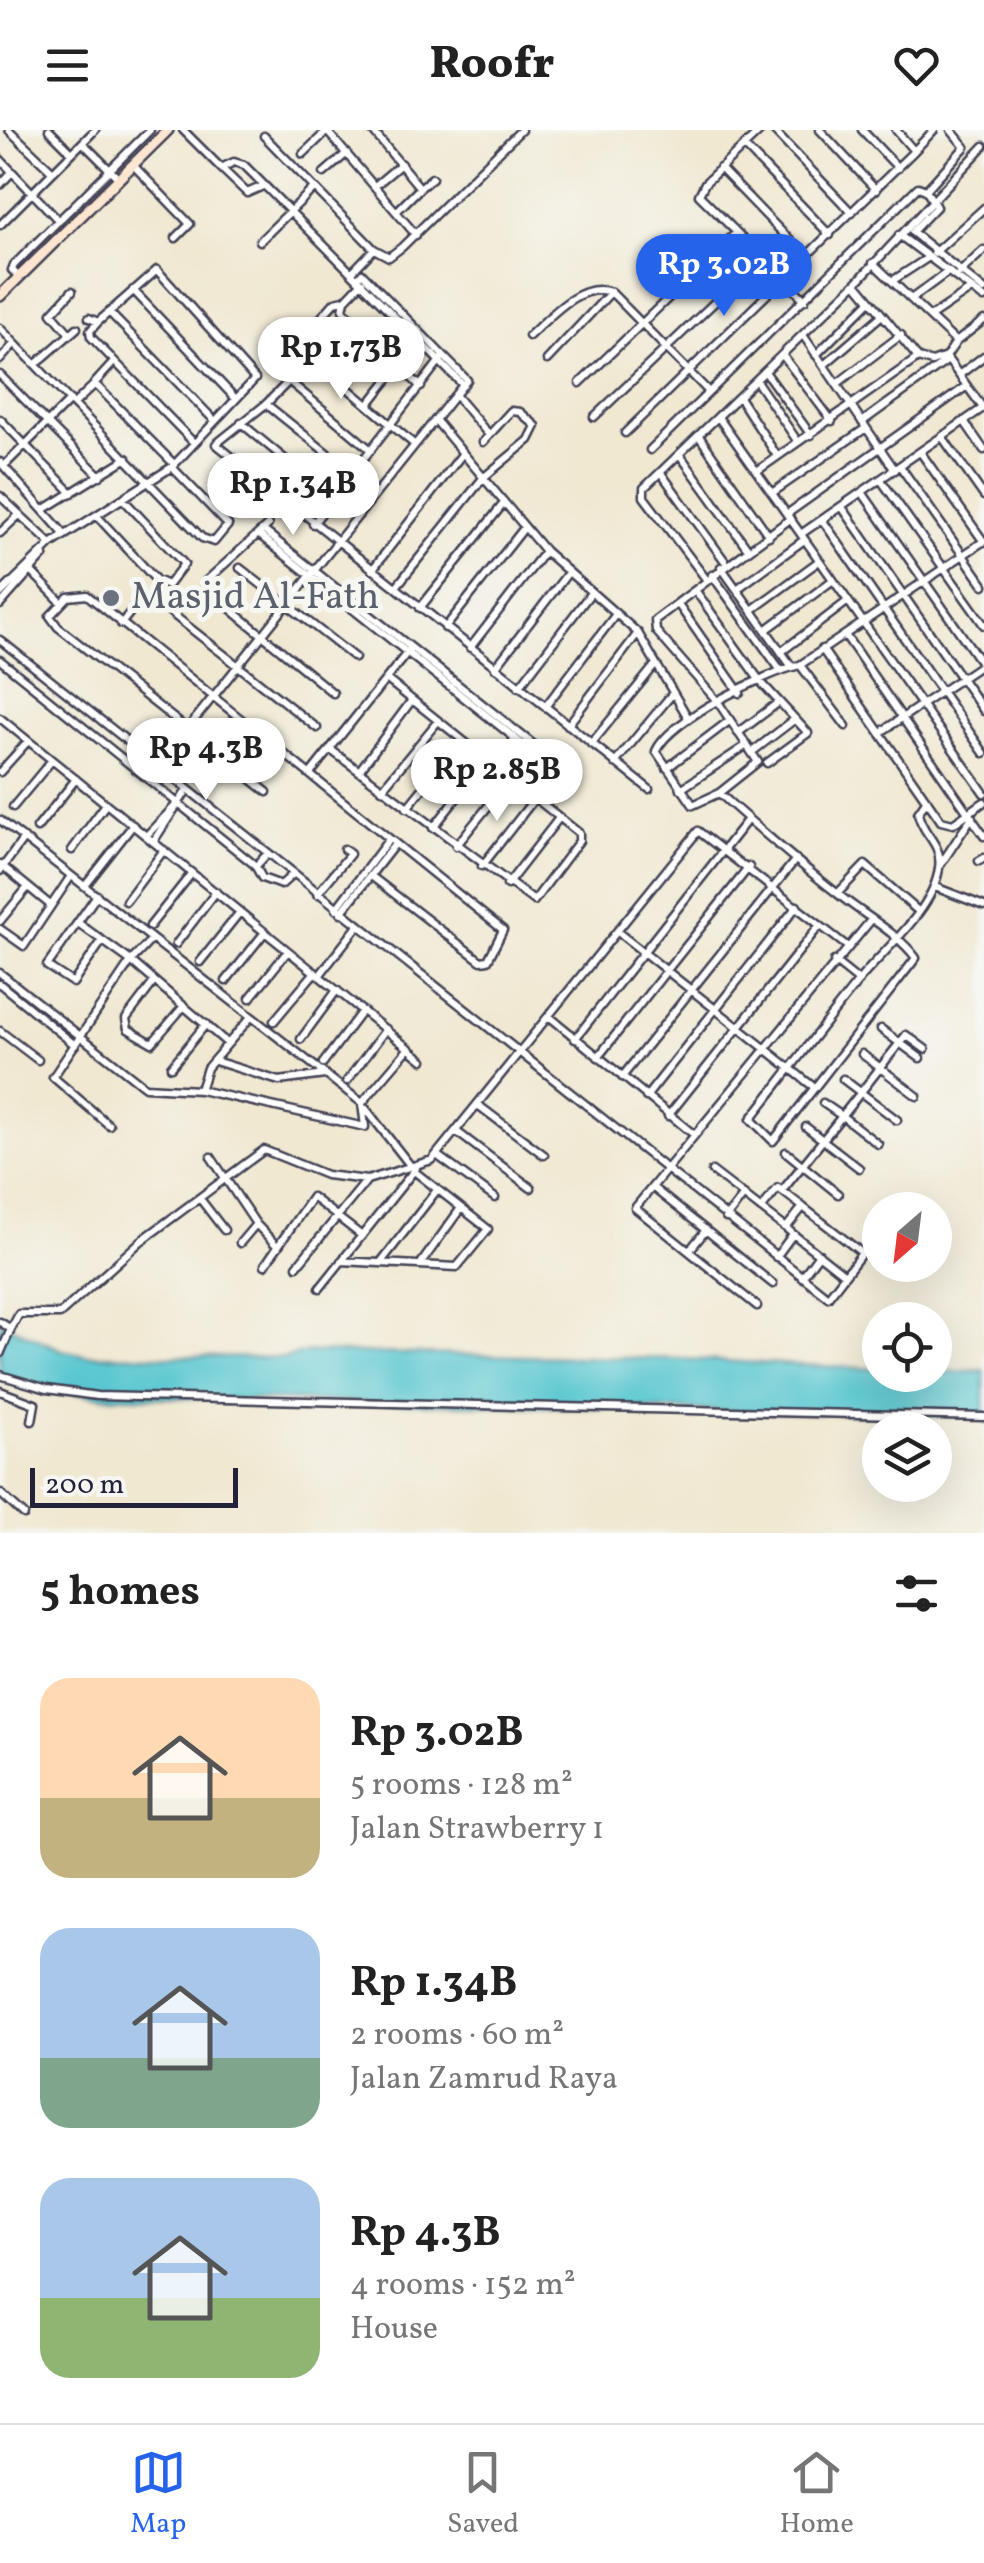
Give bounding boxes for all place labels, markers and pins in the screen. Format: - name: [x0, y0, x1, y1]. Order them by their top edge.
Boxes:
- pin: Rp 3.02B: [621, 234, 827, 319]
- pin: Rp 1.73B: [238, 317, 444, 402]
- pin: Rp 1.34B: [190, 453, 396, 538]
- place label: Masjid Al-Fath: [131, 572, 379, 625]
- marker: Masjid Al-Fath: [100, 587, 122, 609]
- pin: Rp 4.3B: [114, 718, 298, 803]
- pin: Rp 2.85B: [394, 739, 600, 824]

